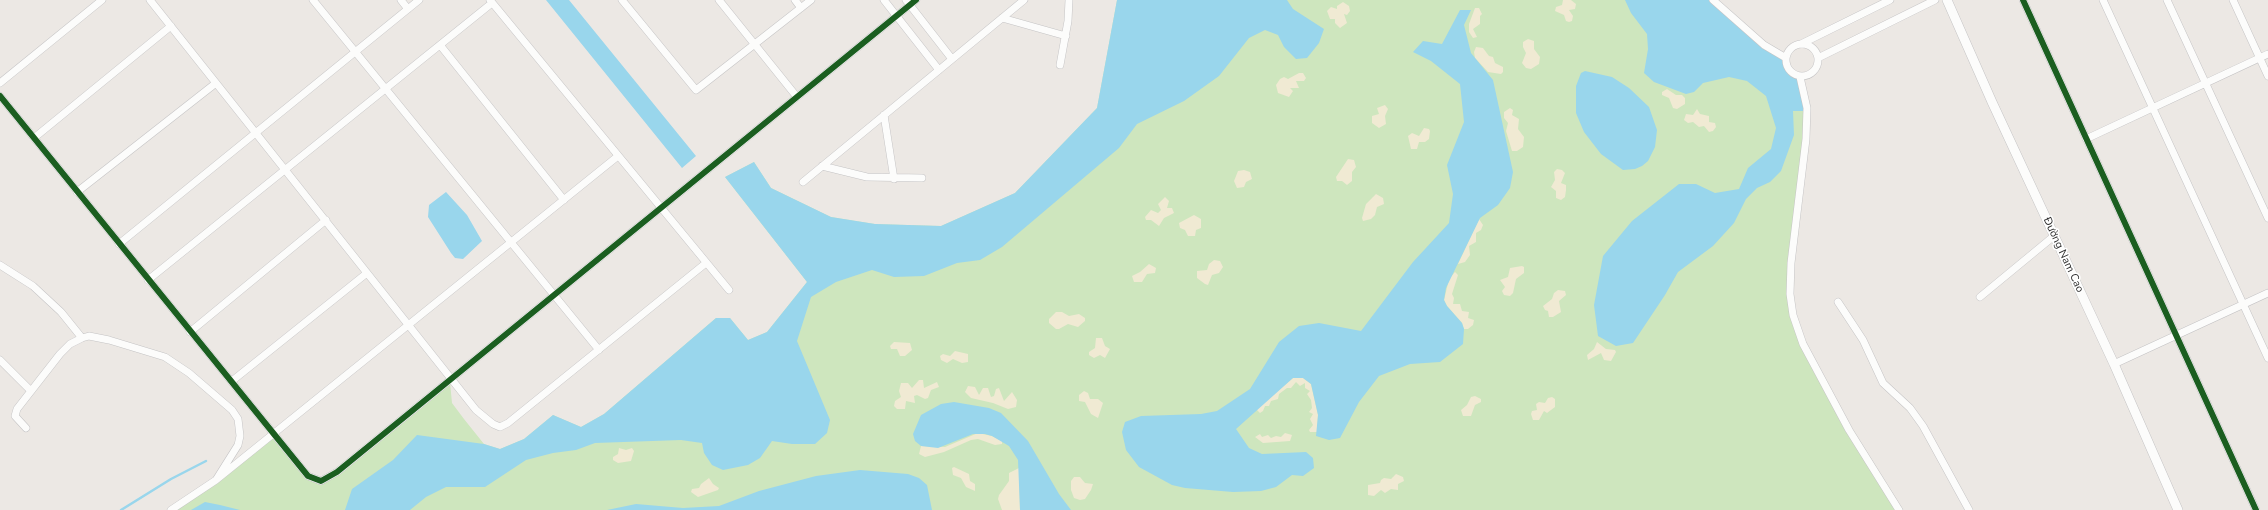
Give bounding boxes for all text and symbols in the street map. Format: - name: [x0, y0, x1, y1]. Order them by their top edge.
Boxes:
- street label: Đường Nam Cao: [2040, 215, 2086, 295]

